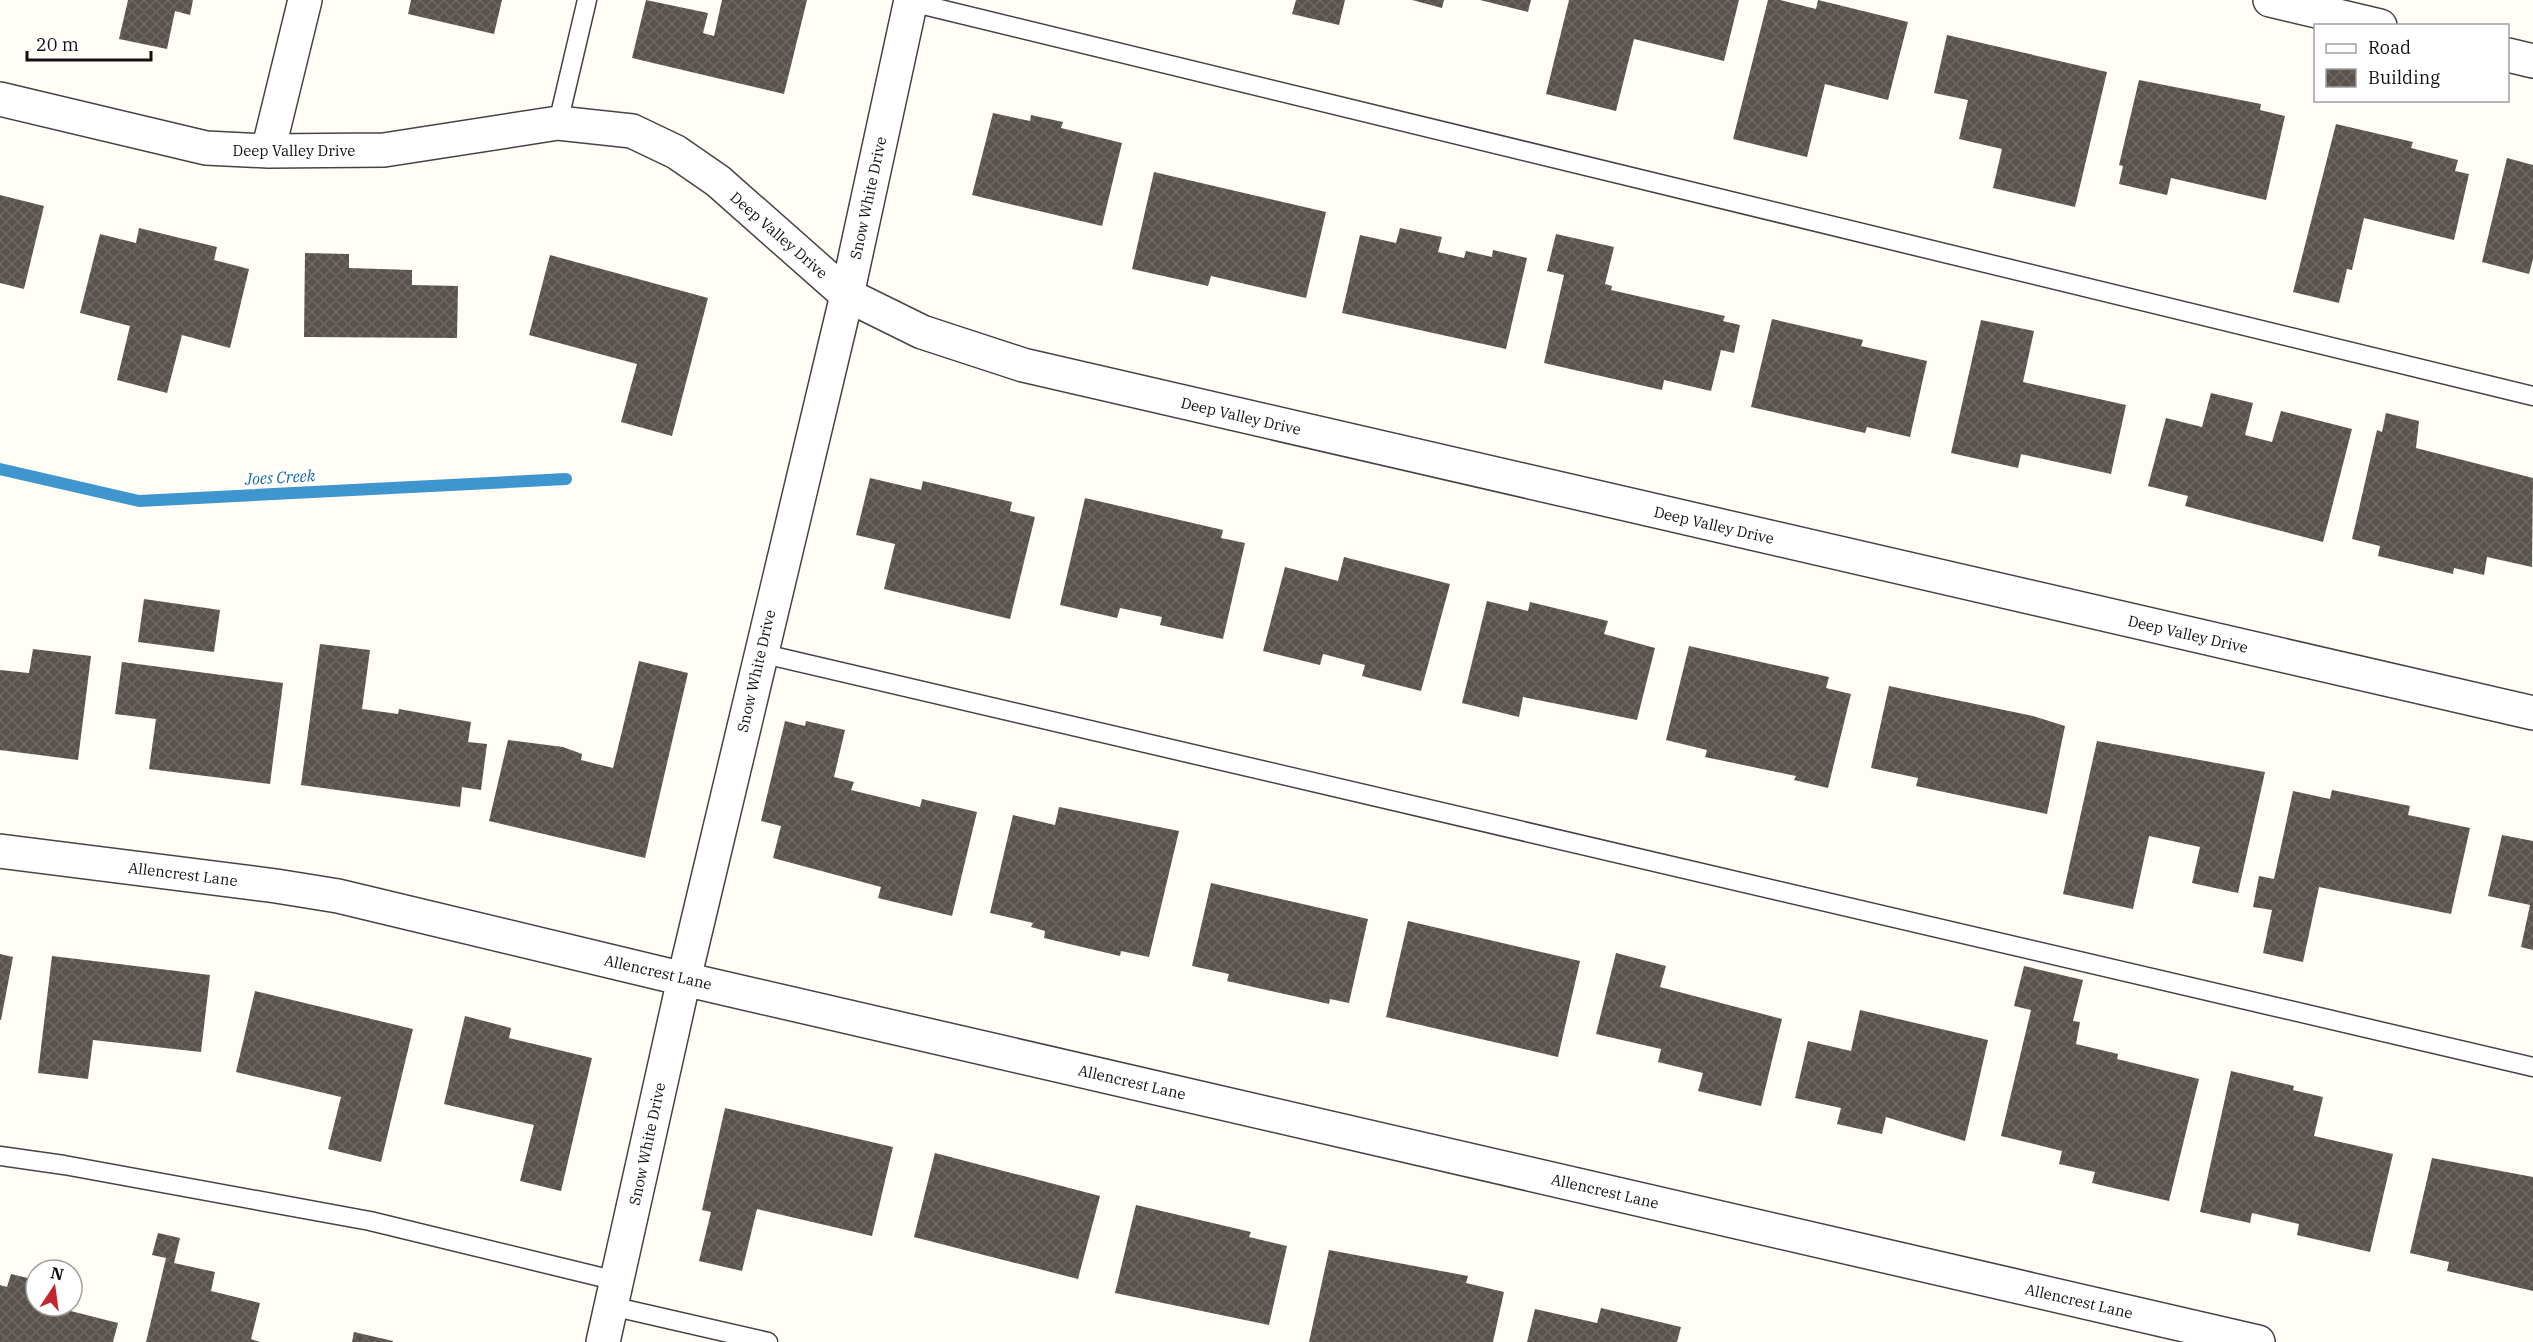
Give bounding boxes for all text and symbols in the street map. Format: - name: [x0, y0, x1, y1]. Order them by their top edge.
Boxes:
- scale bar: [27, 24, 152, 62]
- legend: [2314, 24, 2509, 102]
- text: 20 m: [36, 33, 79, 56]
- text: Road: [2368, 36, 2411, 59]
- text: Building: [2368, 66, 2440, 89]
- street label: Snow White Drive: [846, 135, 890, 261]
- street label: Deep Valley Drive: [233, 141, 355, 160]
- street label: Deep Valley Drive: [726, 188, 832, 282]
- street label: Deep Valley Drive: [1179, 393, 1303, 439]
- water label: Joes Creek: [243, 465, 316, 489]
- street label: Deep Valley Drive: [1652, 502, 1776, 548]
- street label: Snow White Drive: [733, 608, 779, 734]
- street label: Deep Valley Drive: [2126, 611, 2250, 657]
- street label: Allencrest Lane: [127, 858, 239, 890]
- street label: Allencrest Lane: [602, 950, 714, 994]
- street label: Allencrest Lane: [1076, 1060, 1188, 1104]
- street label: Snow White Drive: [625, 1081, 669, 1207]
- street label: Allencrest Lane: [1549, 1169, 1661, 1213]
- north arrow: [24, 1258, 84, 1318]
- text: N: [49, 1262, 66, 1285]
- street label: Allencrest Lane: [2023, 1279, 2135, 1323]

